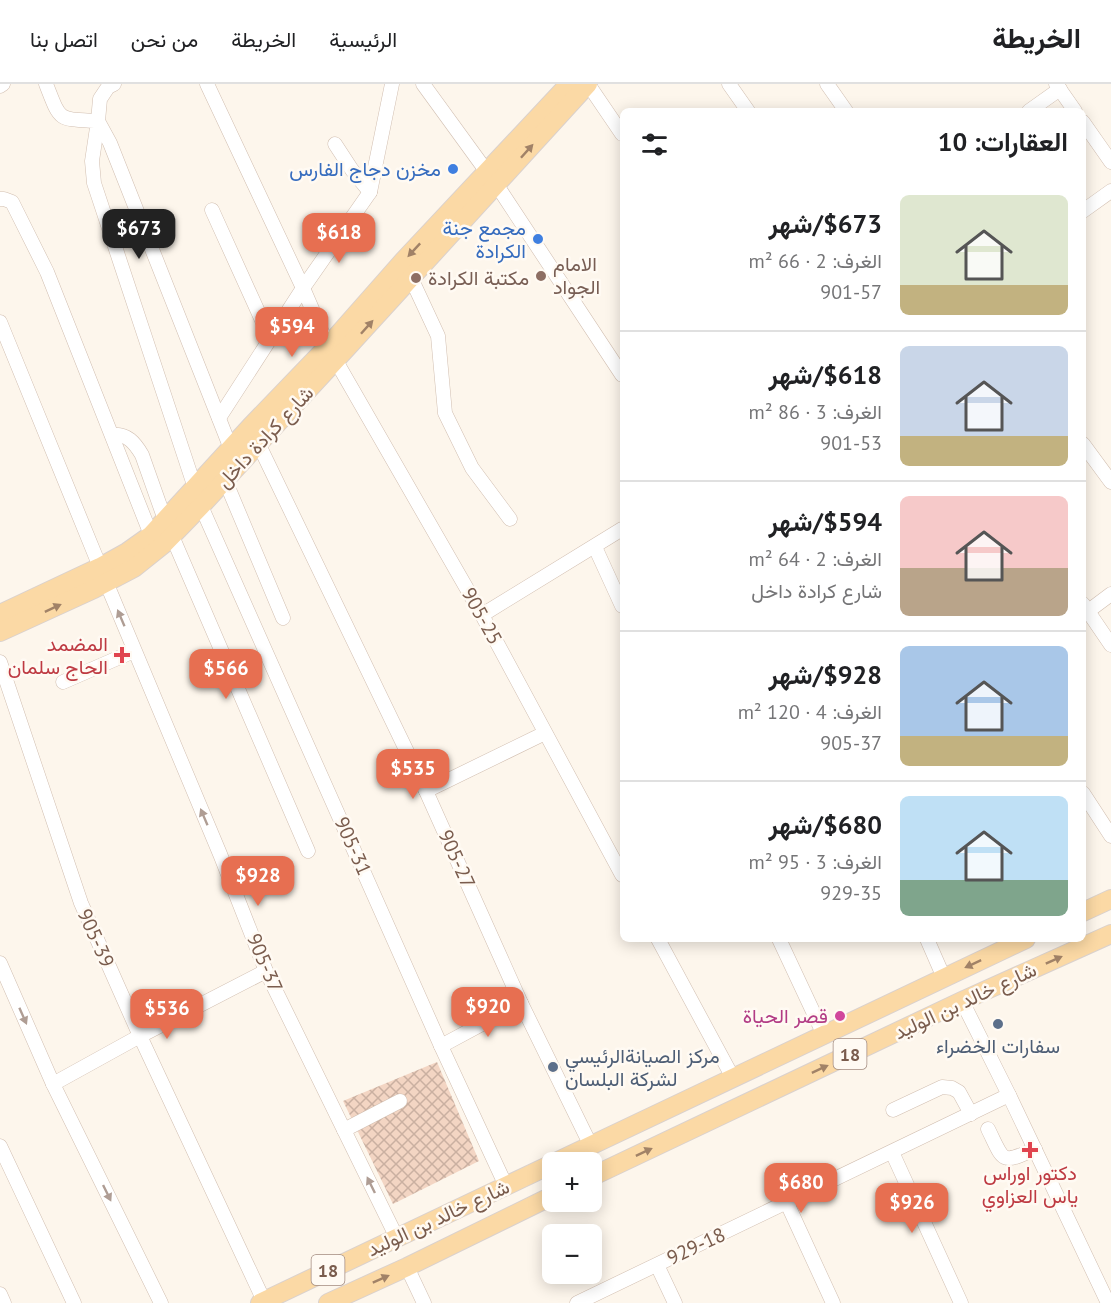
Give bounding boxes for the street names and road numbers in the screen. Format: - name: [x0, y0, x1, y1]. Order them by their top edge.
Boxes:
- street label: شارع كرادة داخل: [211, 380, 320, 494]
- street label: 905-25: [456, 583, 508, 649]
- street label: 905-31: [329, 813, 377, 879]
- street label: 905-27: [433, 826, 481, 892]
- street label: 905-39: [72, 905, 120, 971]
- street label: 905-37: [241, 930, 289, 996]
- street label: شارع خالد بن الوليد: [889, 957, 1041, 1046]
- road number: 18: [834, 1039, 866, 1069]
- street label: شارع خالد بن الوليد: [362, 1174, 514, 1263]
- street label: 929-18: [663, 1221, 729, 1271]
- road number: 18: [312, 1255, 344, 1285]

